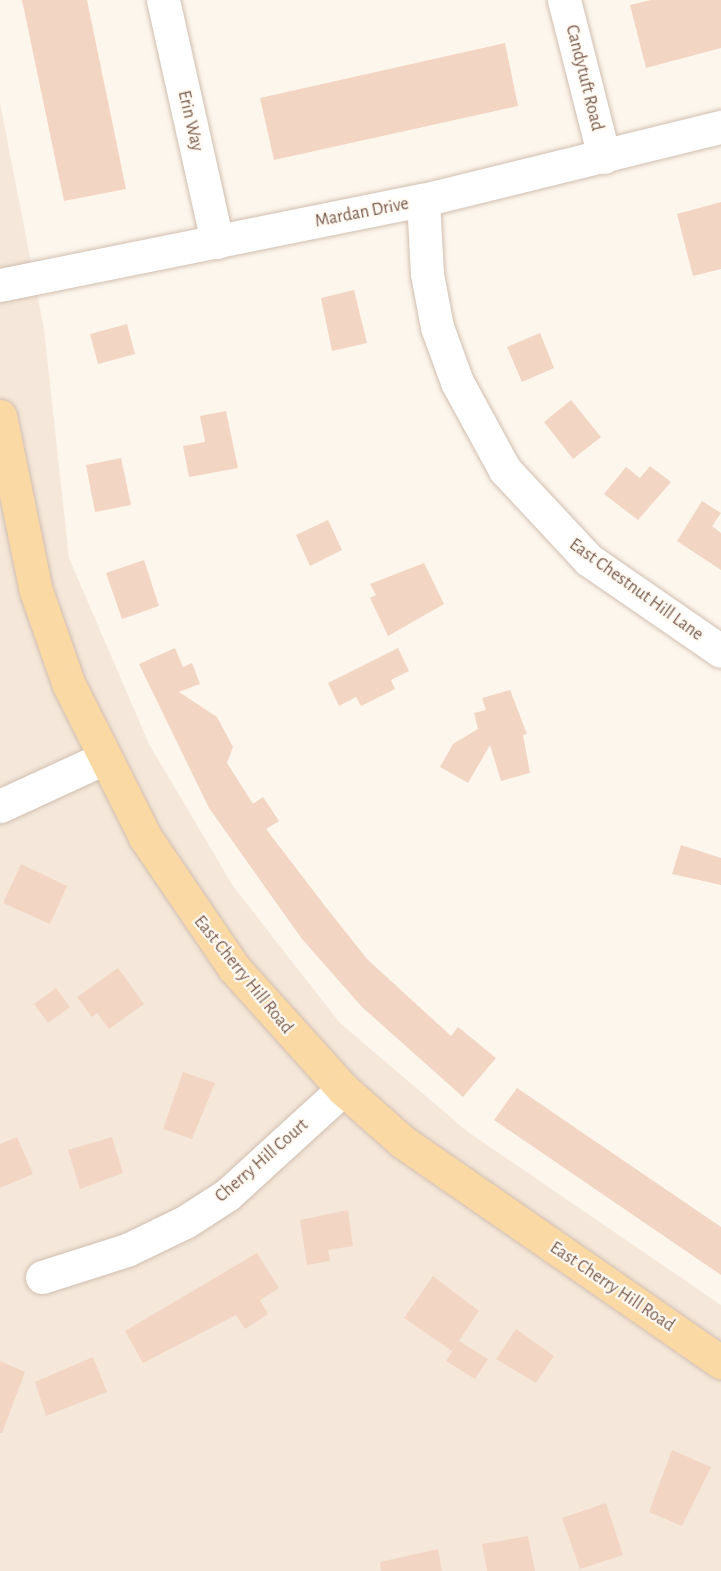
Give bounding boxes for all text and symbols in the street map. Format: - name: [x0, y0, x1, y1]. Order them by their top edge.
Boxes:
- street label: Candytuft Road: [560, 23, 608, 133]
- street label: Erin Way: [173, 88, 207, 154]
- street label: Mardan Drive: [313, 193, 411, 233]
- street label: East Chestnut Hill Lane: [565, 534, 707, 646]
- street label: East Cherry Hill Road: [189, 912, 297, 1038]
- street label: Cherry Hill Court: [211, 1115, 313, 1207]
- street label: East Cherry Hill Road: [546, 1237, 678, 1337]

